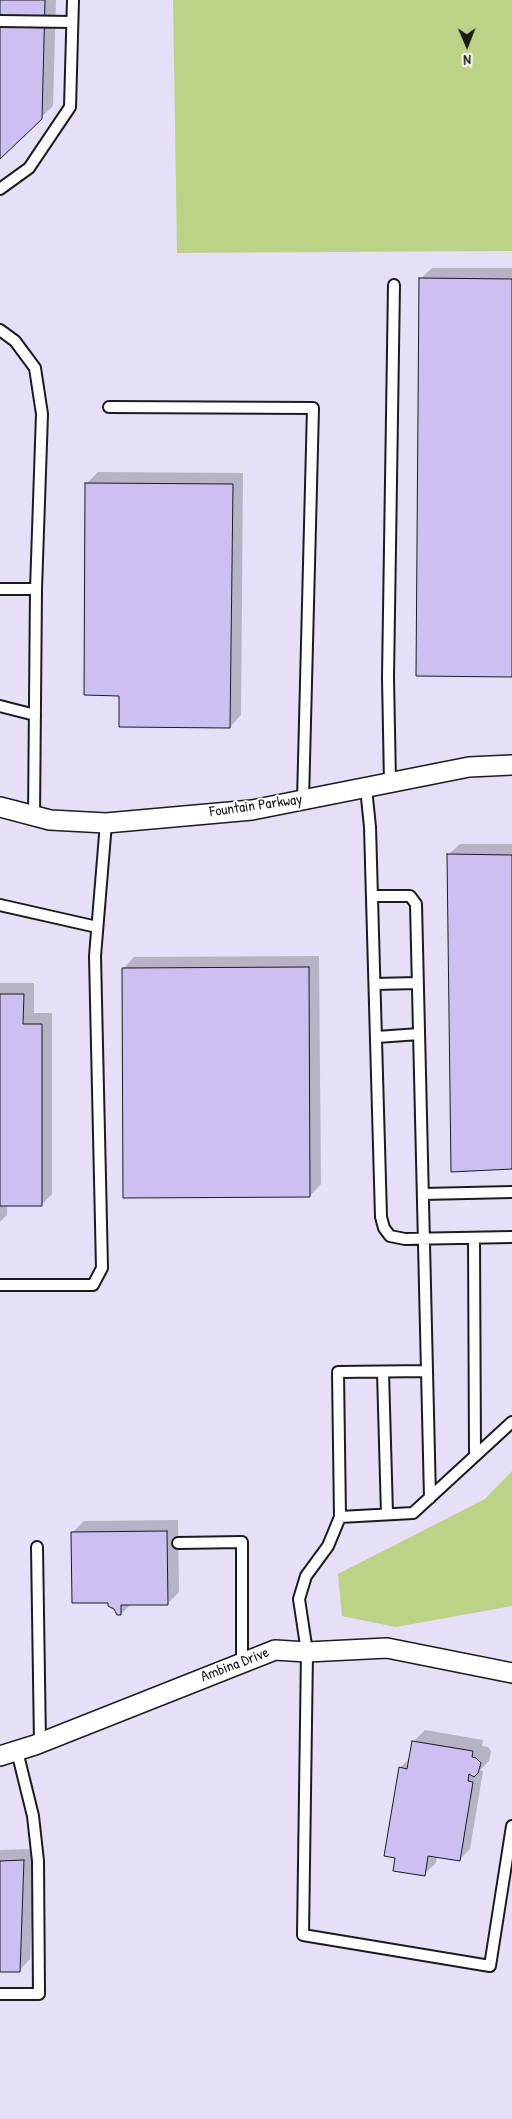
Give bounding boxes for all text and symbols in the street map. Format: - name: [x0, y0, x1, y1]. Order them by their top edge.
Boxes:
- north arrow: [442, 20, 492, 70]
- text: N: [463, 51, 471, 70]
- street label: Fountain Parkway: [209, 791, 303, 821]
- street label: Ambina Drive: [198, 1644, 272, 1686]

